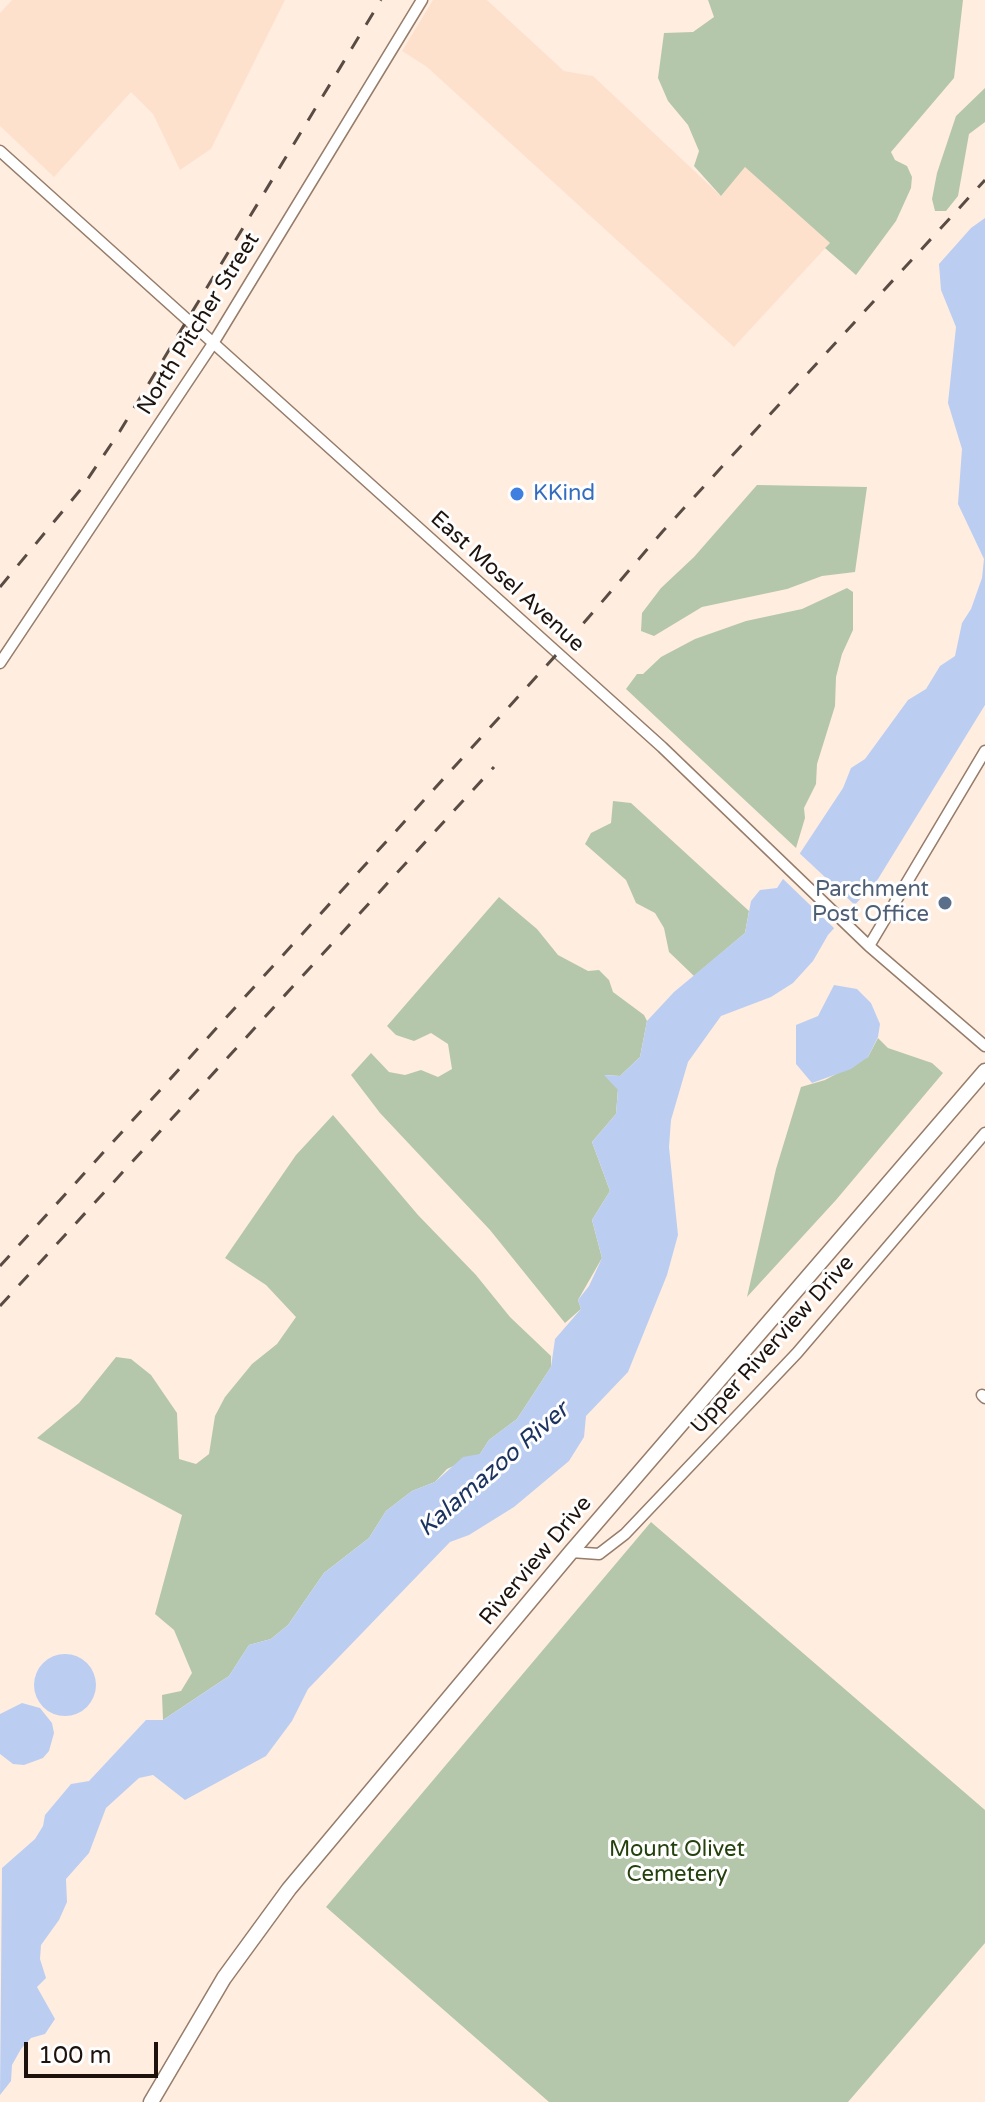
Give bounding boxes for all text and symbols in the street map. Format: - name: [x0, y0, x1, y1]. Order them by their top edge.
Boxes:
- street label: North Pitcher Street: [132, 228, 266, 420]
- place label: KKind: [533, 481, 595, 507]
- marker: KKind: [508, 485, 526, 503]
- street label: East Mosel Avenue: [425, 506, 589, 658]
- place label: Parchment Post Office: [812, 877, 929, 928]
- marker: Parchment Post Office: [936, 894, 954, 912]
- street label: Upper Riverview Drive: [686, 1250, 860, 1440]
- water label: Kalamazoo River: [413, 1397, 575, 1543]
- street label: Riverview Drive: [474, 1491, 598, 1631]
- park label: Mount Olivet Cemetery: [609, 1837, 745, 1888]
- scale bar: [28, 2026, 162, 2076]
- text: 100 m: [38, 2041, 112, 2070]

